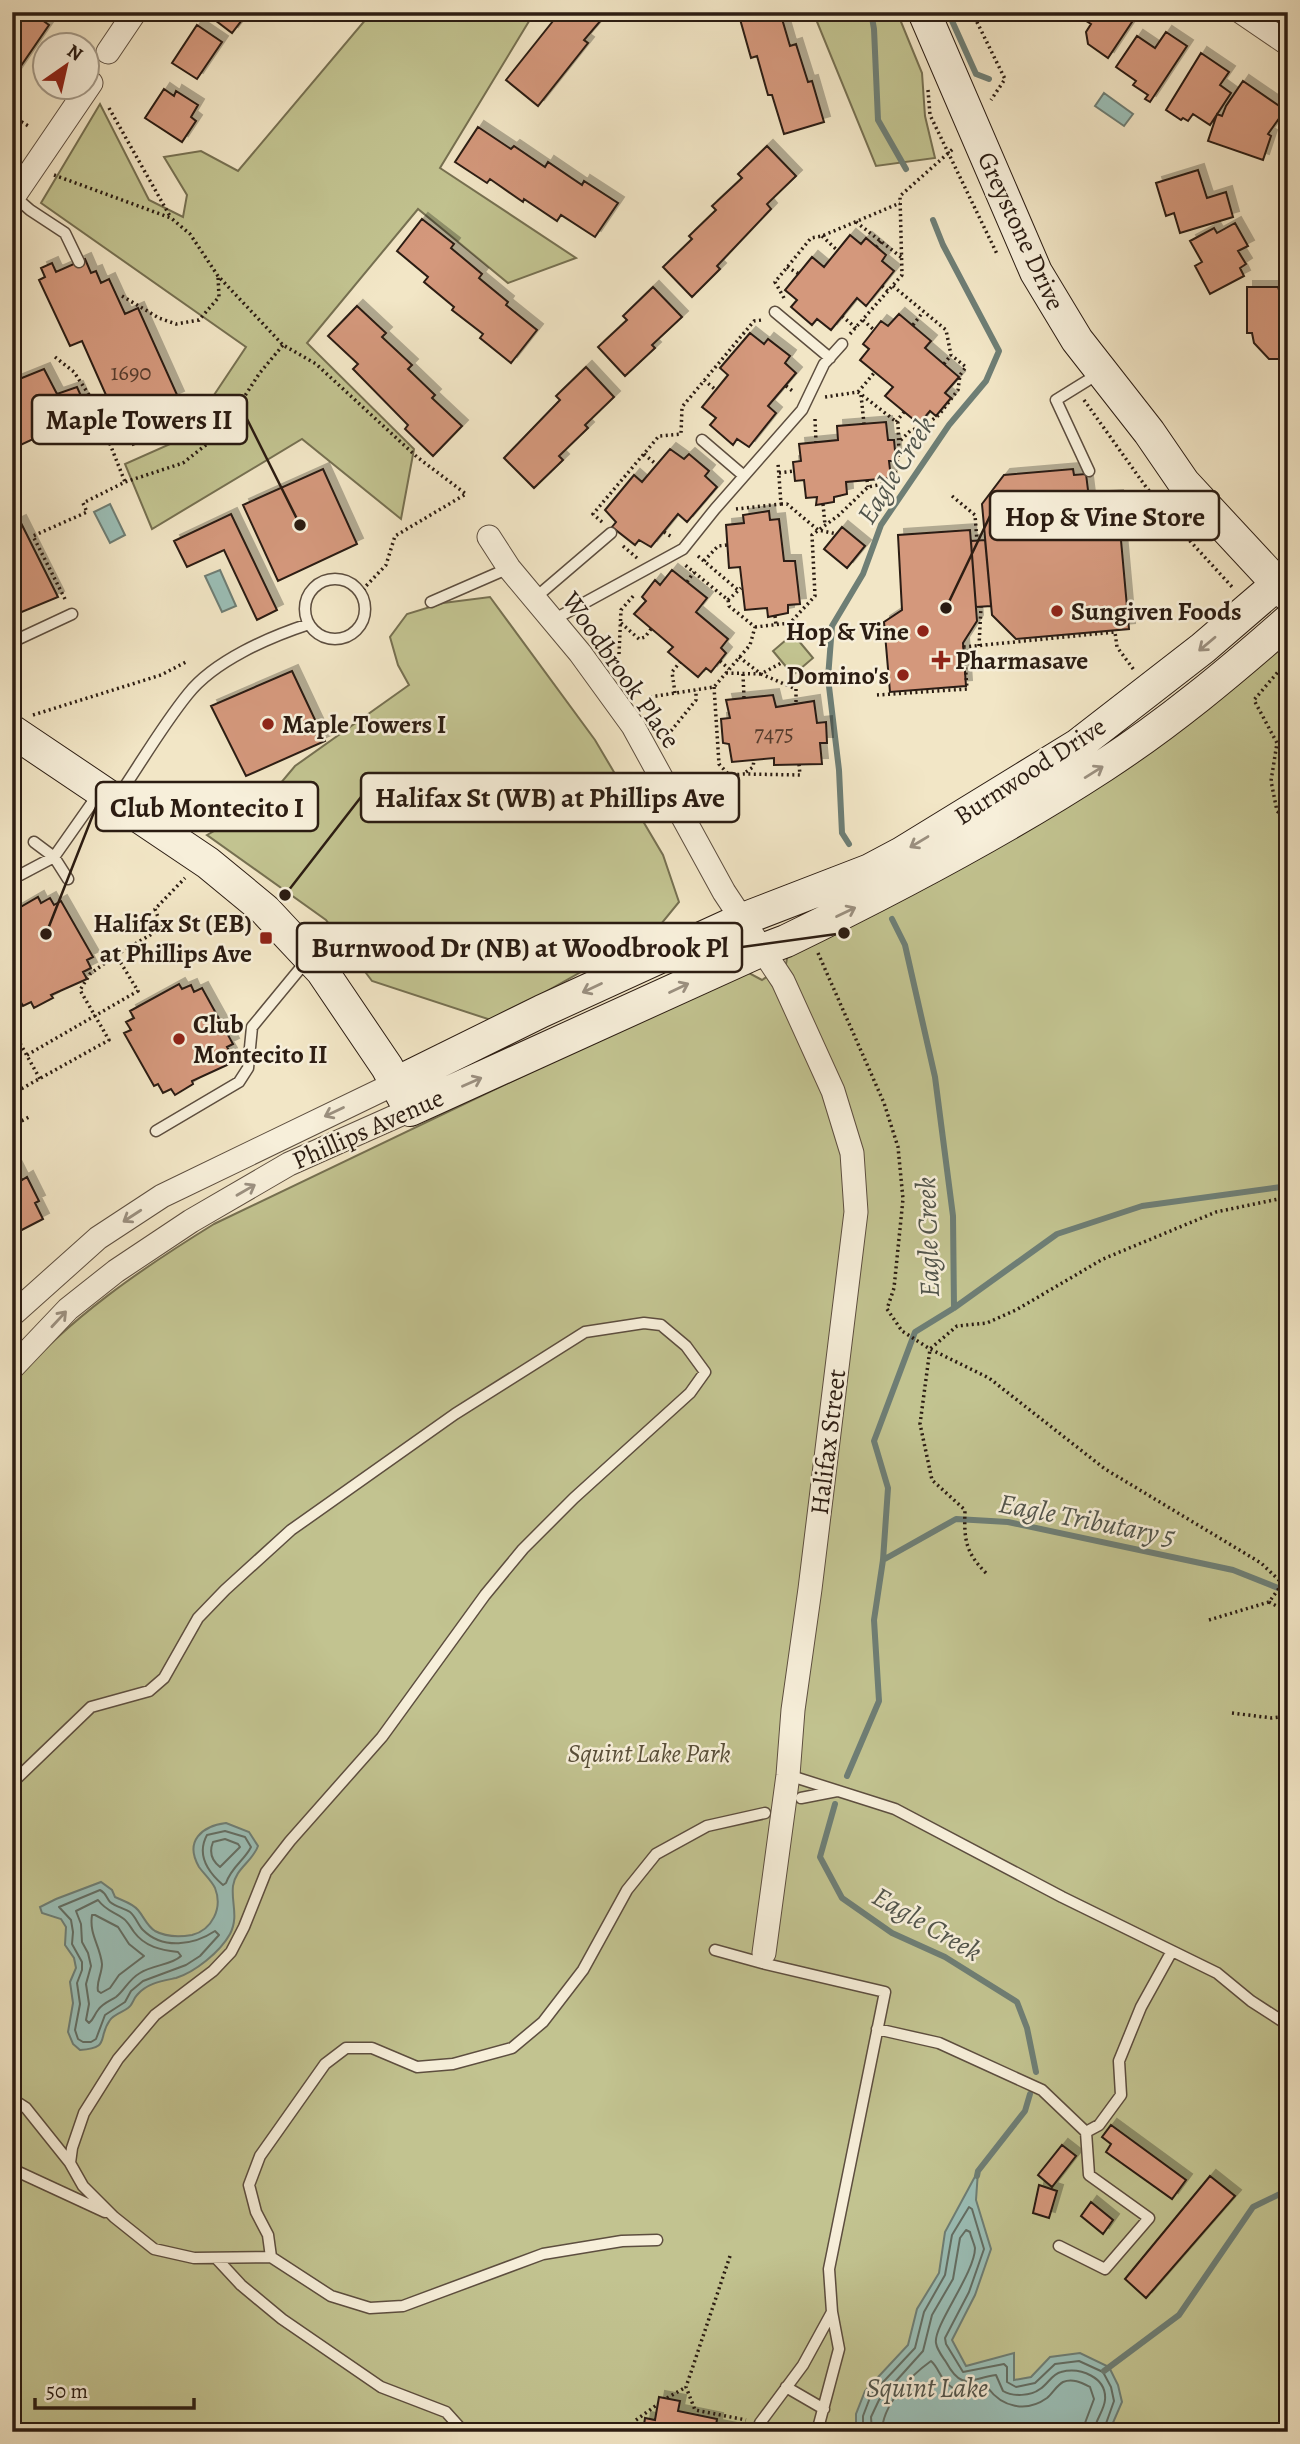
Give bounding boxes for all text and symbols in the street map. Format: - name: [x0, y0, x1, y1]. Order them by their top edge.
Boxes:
- north arrow: [32, 32, 102, 102]
- text: N: [62, 38, 88, 67]
- street label: Greystone Drive: [969, 146, 1073, 316]
- house number: 1690: [110, 357, 152, 388]
- callout: Maple Towers II: [32, 395, 247, 444]
- text: Maple Towers II: [45, 401, 233, 439]
- water label: Eagle Creek: [848, 409, 944, 531]
- callout: Hop & Vine Store: [990, 491, 1219, 540]
- text: Hop & Vine Store: [1005, 498, 1205, 536]
- street label: Woodbrook Place: [553, 584, 688, 755]
- place label: Sungiven Foods: [1071, 594, 1242, 629]
- marker: Sungiven Foods: [1049, 603, 1065, 619]
- place label: Hop & Vine: [786, 614, 909, 649]
- marker: Hop & Vine: [915, 623, 931, 639]
- one-way arrow: [1198, 636, 1216, 652]
- place label: Pharmasave: [955, 643, 1088, 678]
- marker: Pharmasave: [933, 652, 949, 668]
- place label: Domino's: [786, 658, 889, 693]
- marker: Domino's: [895, 667, 911, 683]
- place label: Maple Towers I: [282, 707, 446, 742]
- street label: Burnwood Drive: [947, 709, 1113, 833]
- marker: Maple Towers I: [260, 716, 276, 732]
- house number: 7475: [754, 718, 794, 749]
- one-way arrow: [1083, 764, 1103, 778]
- callout: Halifax St (WB) at Phillips Ave: [361, 773, 739, 822]
- text: Halifax St (WB) at Phillips Ave: [375, 779, 725, 817]
- callout: Club Montecito I: [96, 782, 318, 831]
- text: Club Montecito I: [110, 789, 304, 827]
- one-way arrow: [910, 836, 930, 850]
- one-way arrow: [835, 904, 856, 918]
- place label: Halifax St (EB) at Phillips Ave: [93, 906, 252, 971]
- callout: Burnwood Dr (NB) at Woodbrook Pl: [297, 923, 742, 972]
- text: Burnwood Dr (NB) at Woodbrook Pl: [311, 929, 729, 967]
- marker: Halifax St (EB) at Phillips Ave: [258, 930, 274, 946]
- one-way arrow: [668, 981, 689, 994]
- one-way arrow: [582, 982, 603, 995]
- place label: Club Montecito II: [193, 1007, 328, 1072]
- marker: Club Montecito II: [171, 1031, 187, 1047]
- one-way arrow: [461, 1075, 482, 1088]
- street label: Phillips Avenue: [287, 1080, 449, 1178]
- one-way arrow: [324, 1106, 345, 1120]
- water label: Eagle Creek: [907, 1176, 949, 1298]
- one-way arrow: [235, 1182, 255, 1196]
- one-way arrow: [122, 1209, 142, 1223]
- one-way arrow: [51, 1310, 68, 1327]
- street label: Halifax Street: [802, 1367, 854, 1517]
- water label: Eagle Tributary 5: [996, 1484, 1179, 1556]
- park label: Squint Lake Park: [568, 1736, 730, 1771]
- water label: Eagle Creek: [865, 1877, 989, 1971]
- scale bar: [35, 2367, 194, 2411]
- water label: Squint Lake: [866, 2369, 988, 2407]
- text: 50 m: [46, 2377, 88, 2405]

